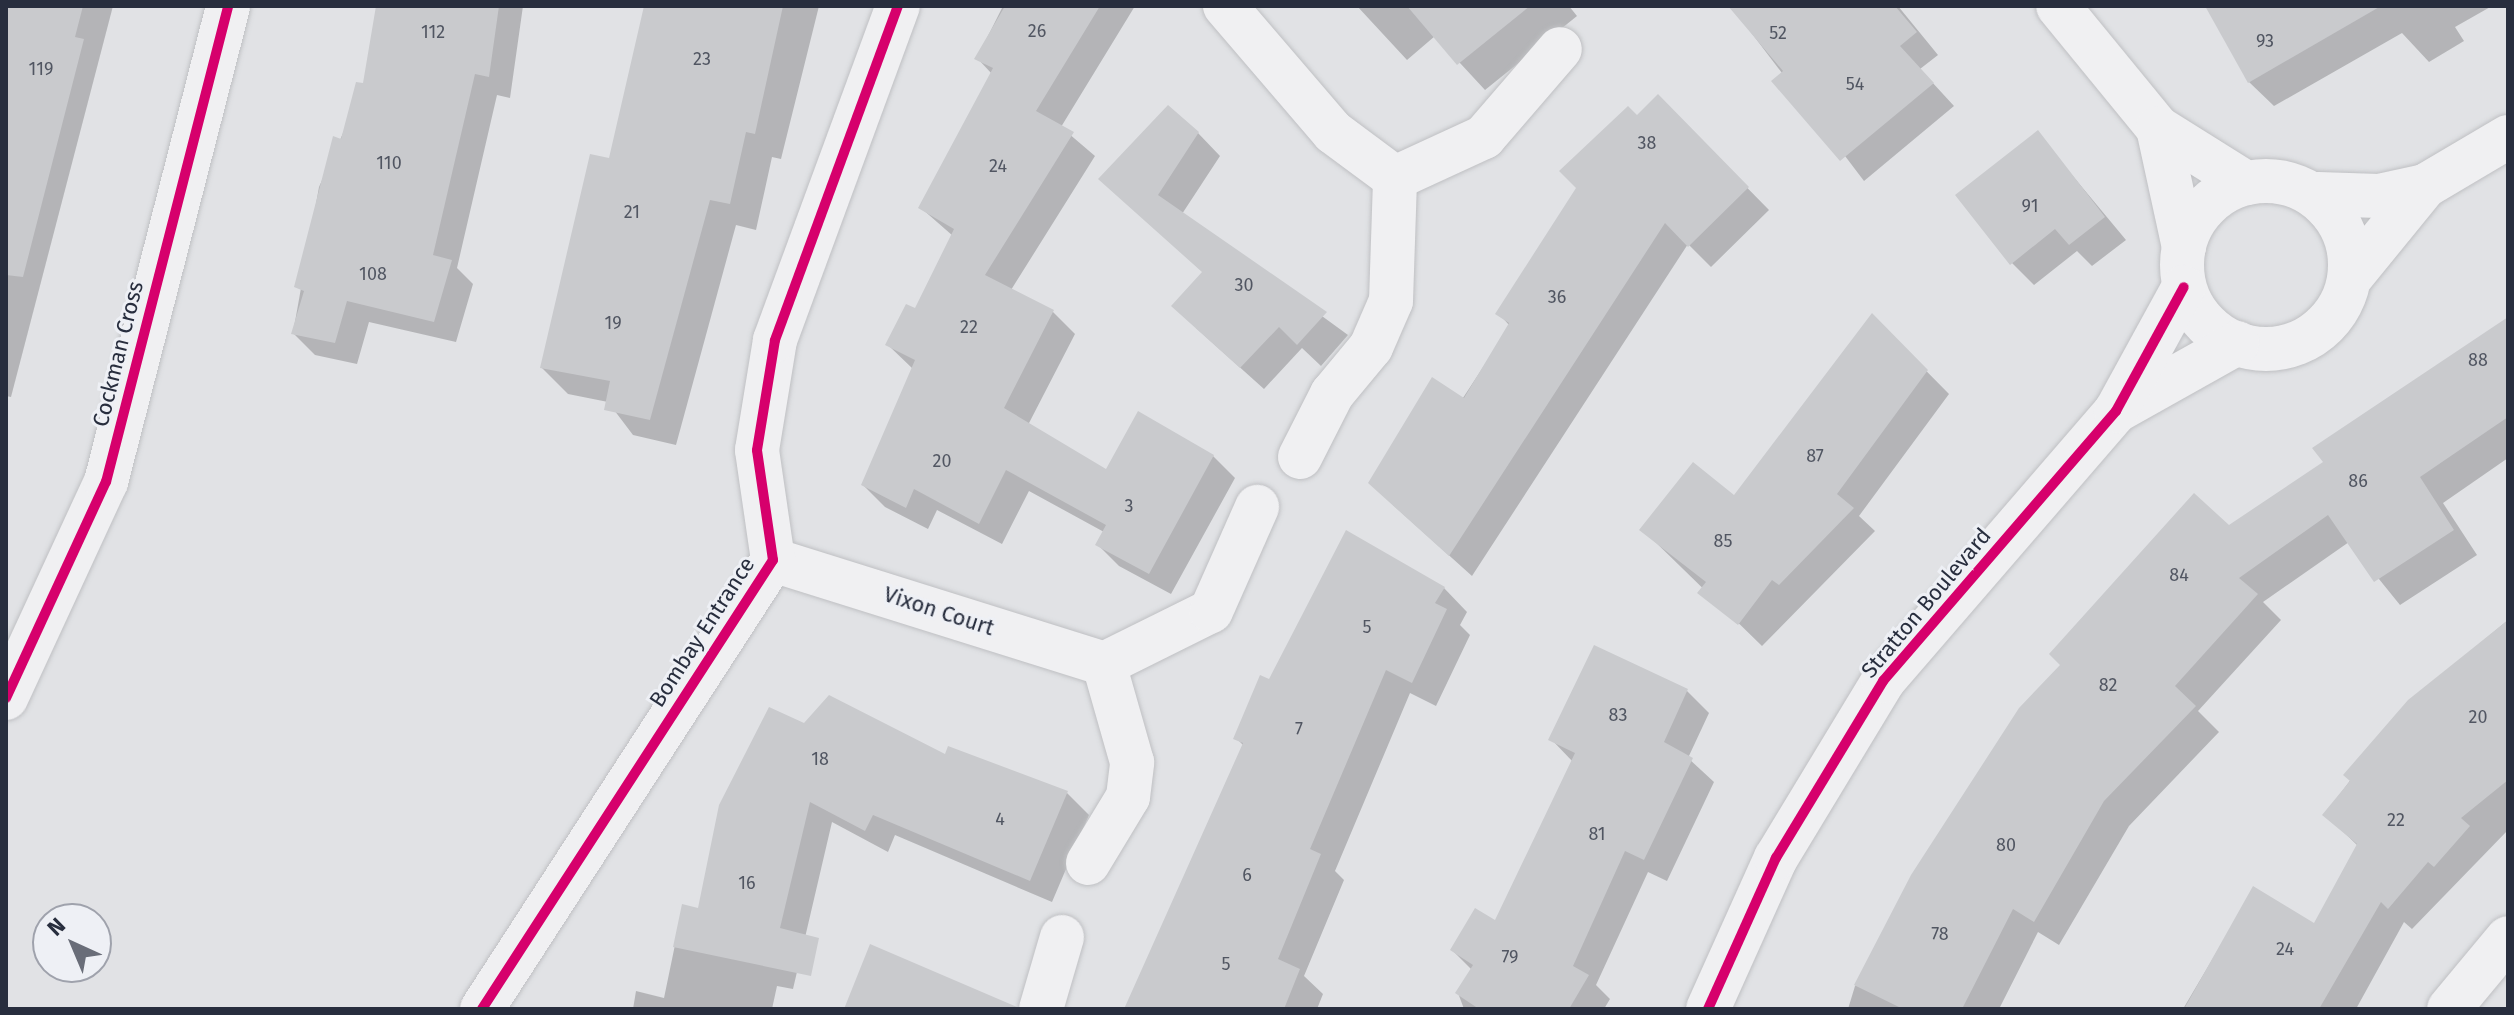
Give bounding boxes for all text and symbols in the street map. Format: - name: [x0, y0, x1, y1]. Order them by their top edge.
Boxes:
- house number: 26: [1028, 20, 1046, 42]
- house number: 112: [421, 21, 445, 43]
- house number: 52: [1769, 22, 1787, 44]
- house number: 93: [2256, 30, 2274, 52]
- house number: 23: [693, 48, 711, 70]
- house number: 119: [29, 58, 53, 80]
- house number: 54: [1846, 73, 1864, 95]
- house number: 38: [1638, 132, 1656, 154]
- house number: 110: [376, 152, 402, 174]
- house number: 24: [989, 155, 1007, 177]
- house number: 91: [2022, 195, 2038, 217]
- house number: 21: [624, 201, 640, 223]
- house number: 108: [359, 263, 387, 285]
- house number: 30: [1234, 274, 1254, 296]
- street label: Cockman Cross: [87, 278, 149, 430]
- house number: 36: [1548, 286, 1566, 308]
- house number: 19: [604, 312, 622, 334]
- house number: 22: [960, 316, 978, 338]
- house number: 88: [2468, 349, 2488, 371]
- house number: 87: [1806, 445, 1824, 467]
- house number: 20: [933, 450, 951, 472]
- house number: 86: [2348, 470, 2368, 492]
- house number: 3: [1125, 495, 1133, 517]
- street label: Stratton Boulevard: [1856, 523, 1996, 683]
- house number: 85: [1714, 530, 1732, 552]
- street label: Bombay Entrance: [644, 552, 760, 712]
- house number: 84: [2169, 564, 2189, 586]
- street label: Vixon Court: [880, 581, 998, 641]
- house number: 5: [1362, 616, 1372, 638]
- house number: 82: [2099, 674, 2117, 696]
- house number: 83: [1609, 704, 1627, 726]
- house number: 20: [2469, 706, 2487, 728]
- house number: 7: [1295, 718, 1303, 740]
- house number: 18: [811, 748, 829, 770]
- house number: 4: [995, 808, 1005, 830]
- house number: 22: [2387, 809, 2405, 831]
- house number: 81: [1588, 823, 1606, 845]
- house number: 80: [1996, 834, 2016, 856]
- house number: 6: [1242, 864, 1252, 886]
- house number: 16: [738, 872, 756, 894]
- north arrow: [32, 903, 112, 983]
- text: N: [42, 912, 71, 942]
- house number: 78: [1931, 923, 1949, 945]
- house number: 24: [2276, 938, 2294, 960]
- house number: 79: [1501, 946, 1519, 968]
- house number: 5: [1221, 953, 1231, 975]

